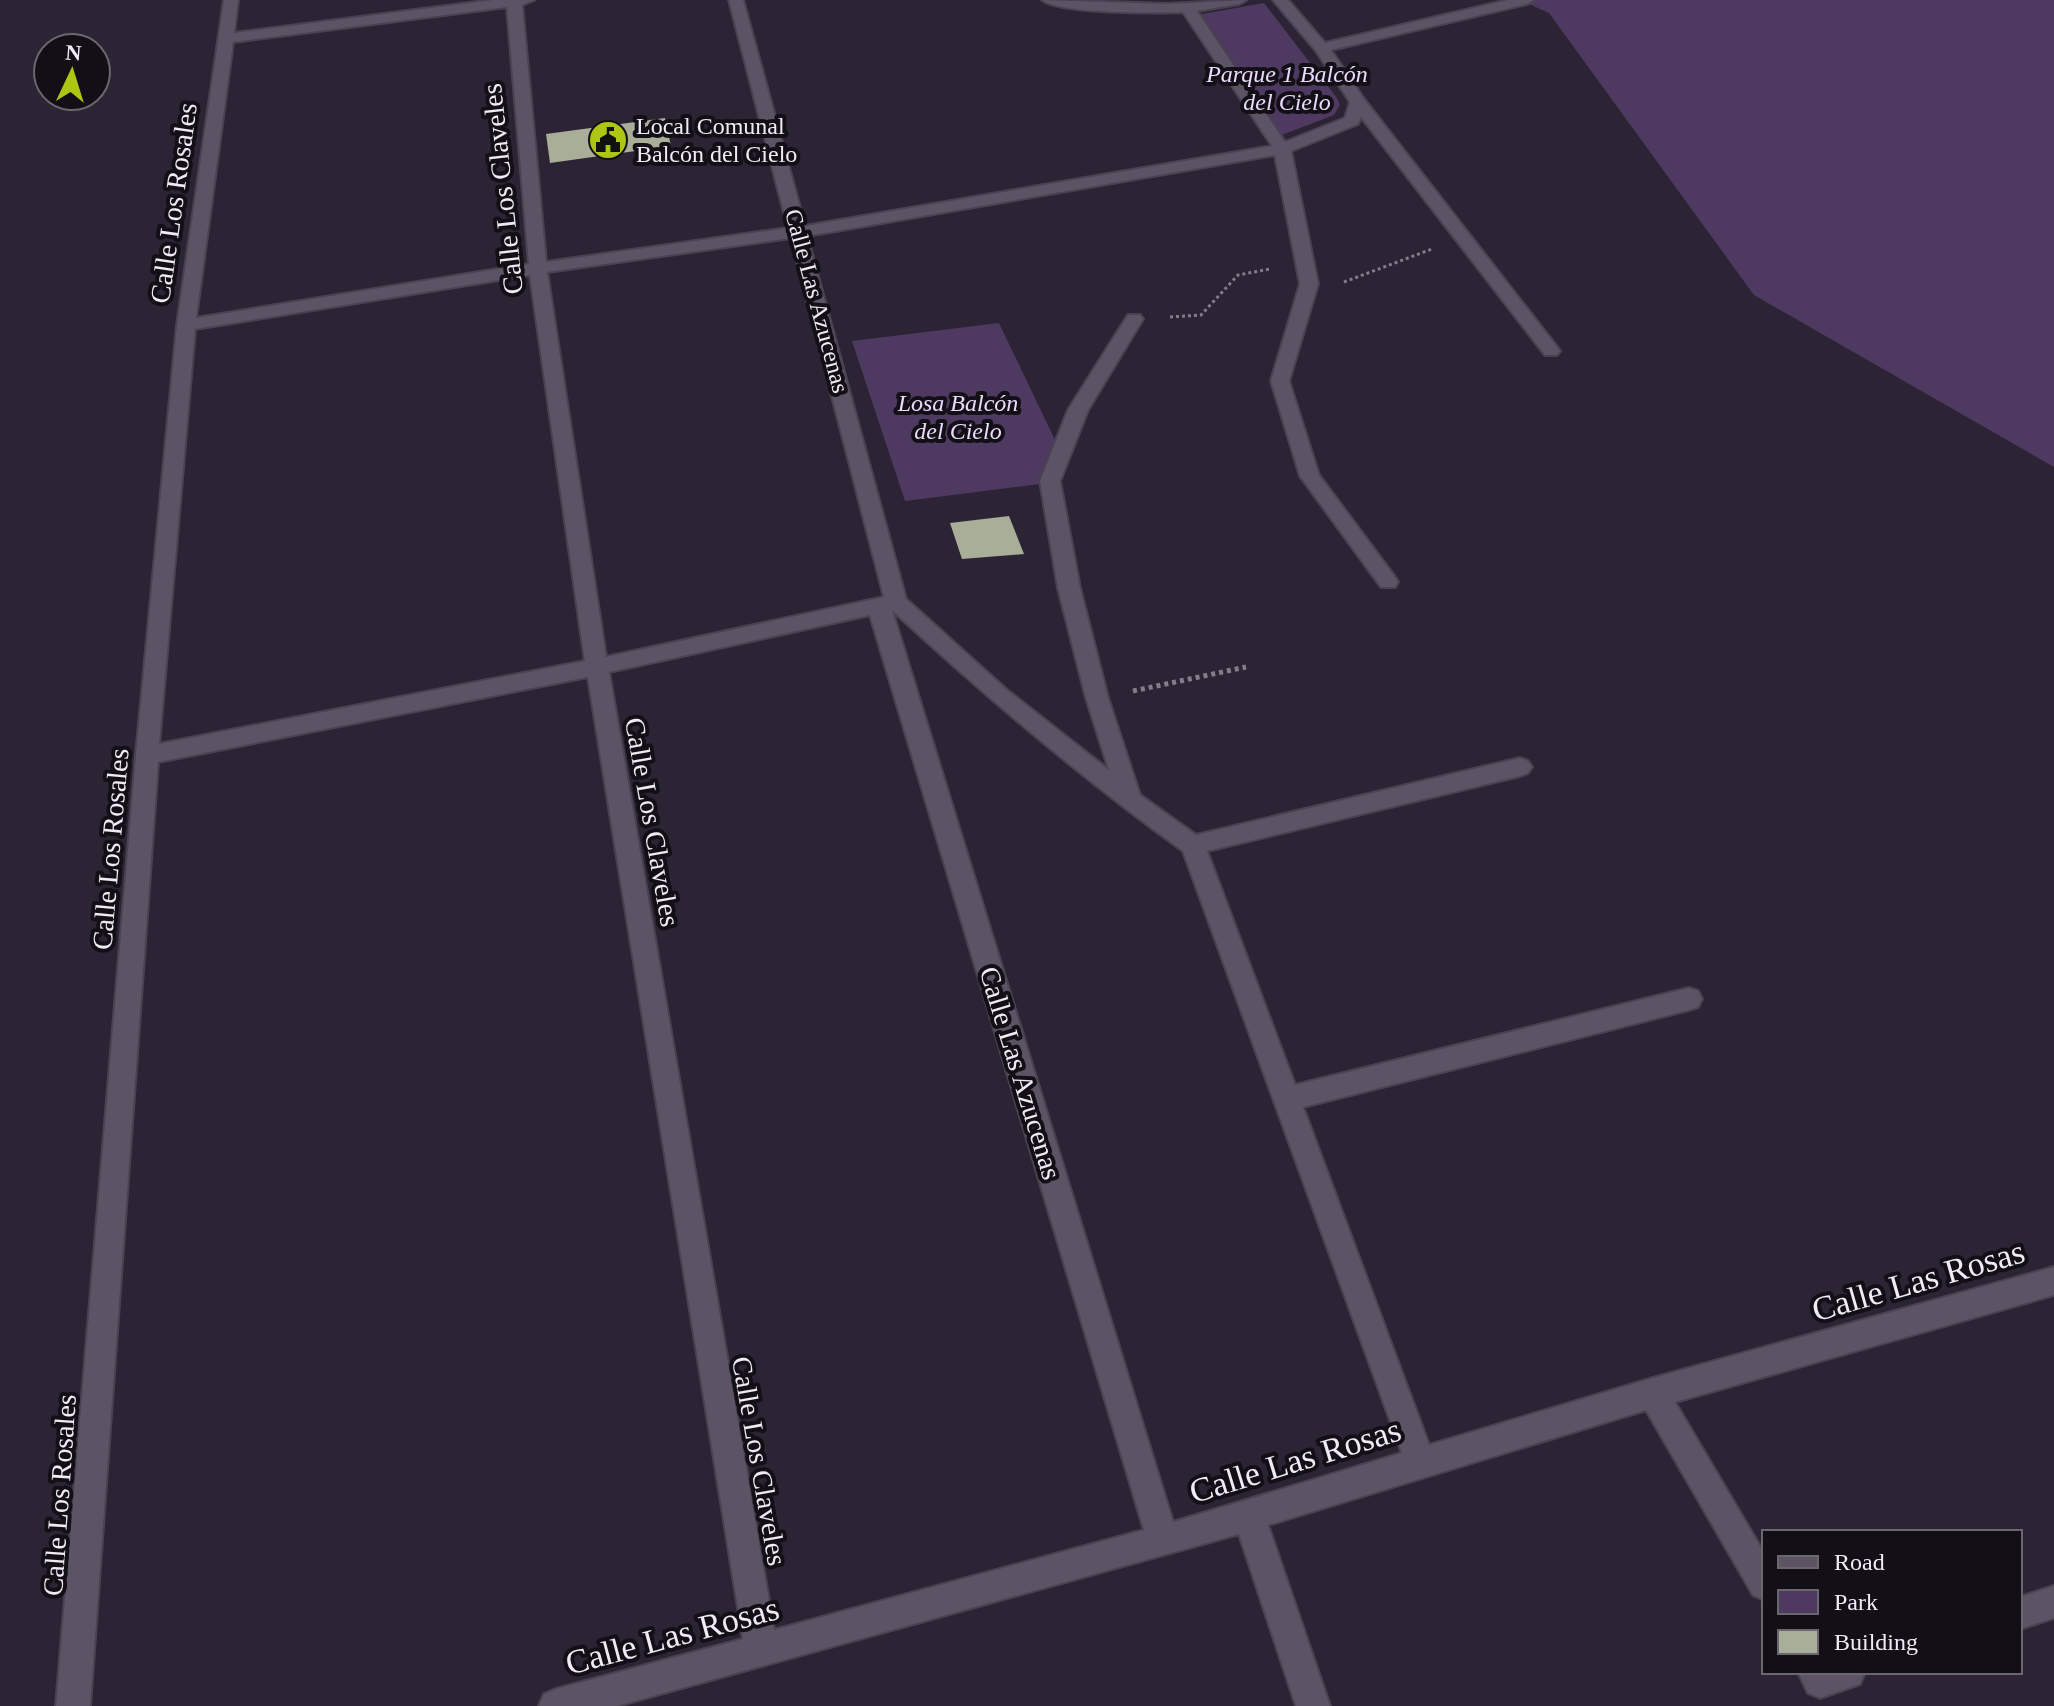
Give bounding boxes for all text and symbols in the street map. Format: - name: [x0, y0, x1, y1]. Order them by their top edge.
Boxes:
- north arrow: [32, 32, 112, 112]
- text: N: [65, 40, 82, 66]
- park label: Parque 1 Balcón del Cielo: [1205, 61, 1368, 115]
- street label: Calle Los Claveles: [476, 82, 529, 296]
- street label: Calle Los Rosales: [144, 101, 203, 305]
- place label: Local Comunal Balcón del Cielo: [636, 113, 797, 167]
- public building icon: Local Comunal Balcón del Cielo: [587, 119, 629, 161]
- street label: Calle Las Azucenas: [780, 206, 854, 396]
- park label: Losa Balcón del Cielo: [897, 390, 1018, 444]
- street label: Calle Los Claveles: [619, 715, 686, 929]
- street label: Calle Los Rosales: [86, 747, 135, 951]
- street label: Calle Las Azucenas: [973, 963, 1068, 1183]
- street label: Calle Las Rosas: [1808, 1233, 2029, 1328]
- street label: Calle Los Claveles: [726, 1354, 793, 1568]
- street label: Calle Los Rosales: [37, 1393, 82, 1597]
- street label: Calle Las Rosas: [1185, 1411, 1405, 1510]
- legend: [1762, 1530, 2022, 1674]
- text: Road: [1834, 1549, 1885, 1575]
- street label: Calle Las Rosas: [562, 1589, 783, 1682]
- text: Park: [1834, 1589, 1878, 1615]
- text: Building: [1834, 1629, 1918, 1655]

